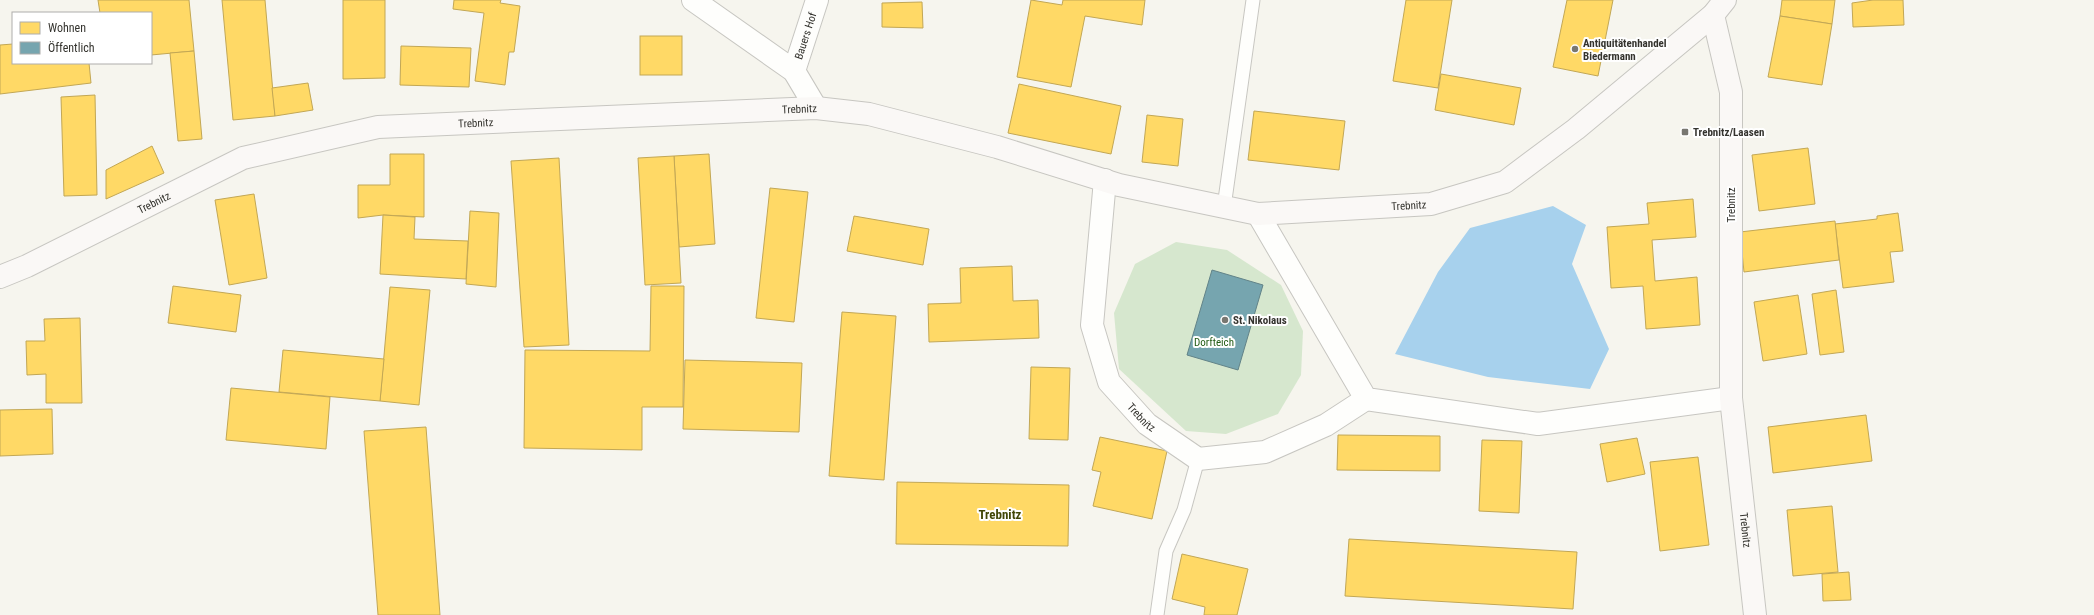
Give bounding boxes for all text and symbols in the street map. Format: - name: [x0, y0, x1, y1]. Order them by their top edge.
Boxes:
- street label: Bauers Hof: [792, 10, 820, 61]
- legend: [12, 12, 152, 64]
- text: Wohnen: [48, 21, 86, 35]
- place label: Antiquitätenhandel Biedermann: [1583, 37, 1667, 63]
- text: Öffentlich: [48, 40, 95, 55]
- marker: Antiquitätenhandel Biedermann: [1570, 44, 1580, 54]
- street label: Trebnitz: [782, 102, 817, 116]
- street label: Trebnitz: [458, 116, 494, 131]
- place label: Trebnitz/Laasen: [1693, 126, 1764, 139]
- marker: Trebnitz/Laasen: [1680, 127, 1690, 137]
- street label: Trebnitz: [1725, 187, 1738, 223]
- street label: Trebnitz: [135, 189, 173, 217]
- street label: Trebnitz: [1391, 198, 1427, 213]
- place label: St. Nikolaus: [1233, 314, 1287, 327]
- marker: St. Nikolaus: [1220, 315, 1230, 325]
- park label: Dorfteich: [1194, 336, 1234, 349]
- street label: Trebnitz: [1124, 400, 1158, 435]
- district label: Trebnitz: [978, 507, 1022, 522]
- street label: Trebnitz: [1737, 512, 1754, 549]

